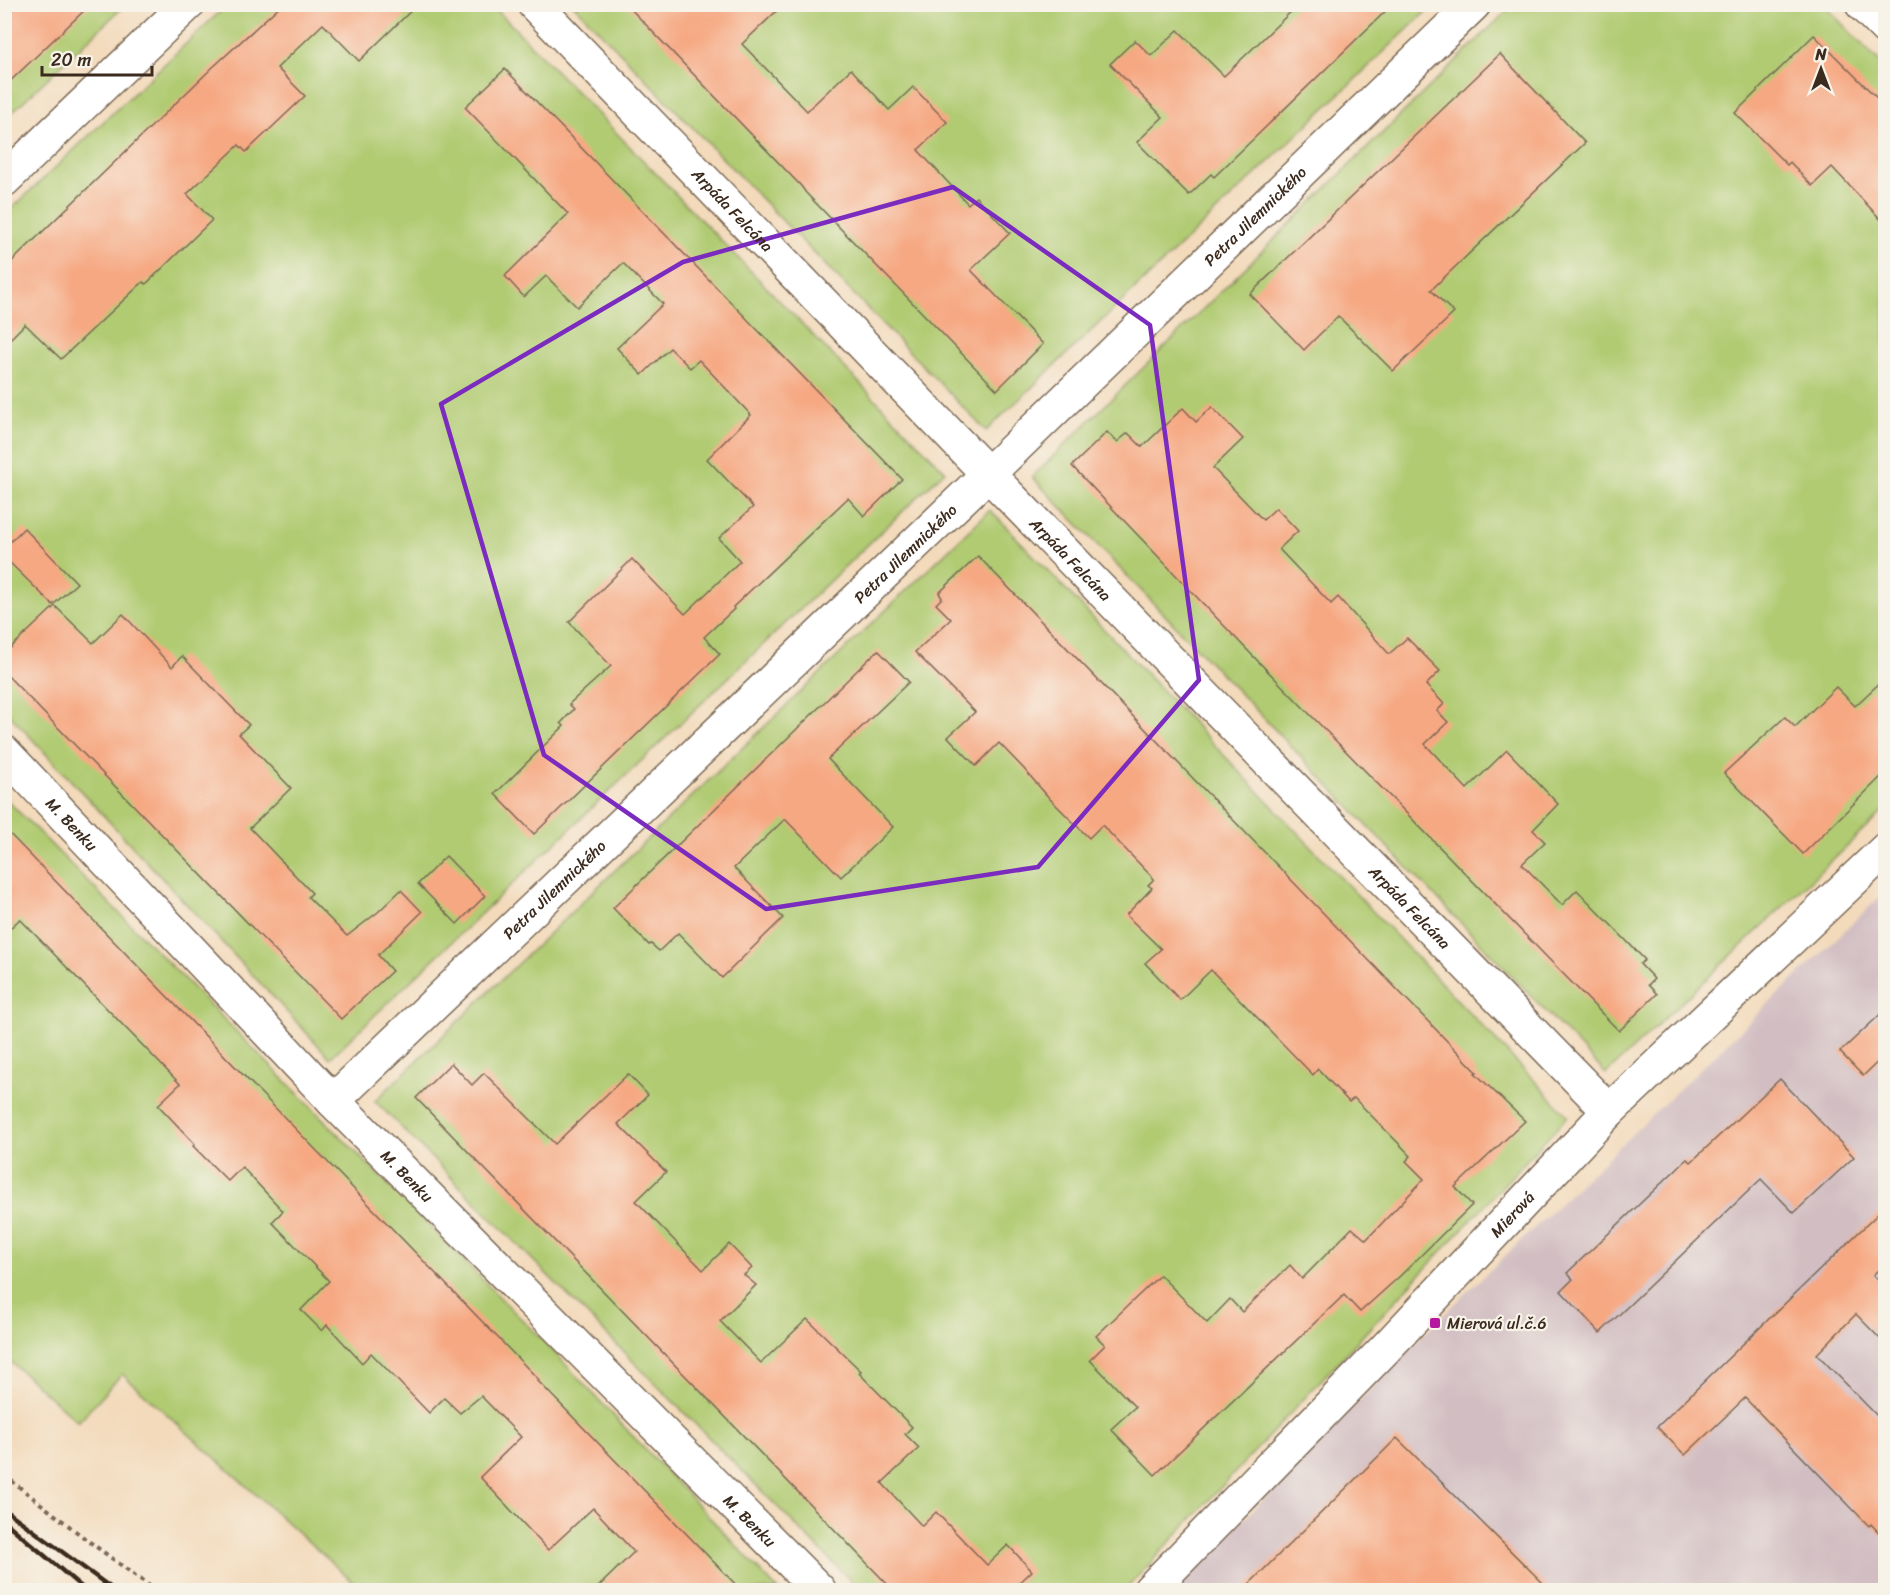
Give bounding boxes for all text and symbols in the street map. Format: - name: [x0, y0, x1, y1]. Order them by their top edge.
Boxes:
- scale bar: [42, 39, 152, 77]
- north arrow: [1791, 39, 1851, 99]
- text: N: [1814, 40, 1827, 69]
- text: 20 m: [51, 44, 91, 76]
- street label: Petra Jilemnického: [1197, 159, 1314, 274]
- street label: Arpáda Felcána: [684, 160, 780, 259]
- street label: Petra Jilemnického: [847, 497, 964, 611]
- street label: Arpáda Felcána: [1021, 510, 1119, 608]
- street label: M. Benku: [38, 790, 105, 859]
- street label: Petra Jilemnického: [496, 833, 613, 947]
- street label: Arpáda Felcána: [1361, 858, 1458, 956]
- street label: M. Benku: [373, 1142, 441, 1210]
- street label: Mierová: [1483, 1184, 1542, 1245]
- place label: Mierová ul.č.6: [1447, 1309, 1547, 1338]
- marker: Mierová ul.č.6: [1428, 1316, 1442, 1330]
- street label: M. Benku: [716, 1487, 783, 1555]

